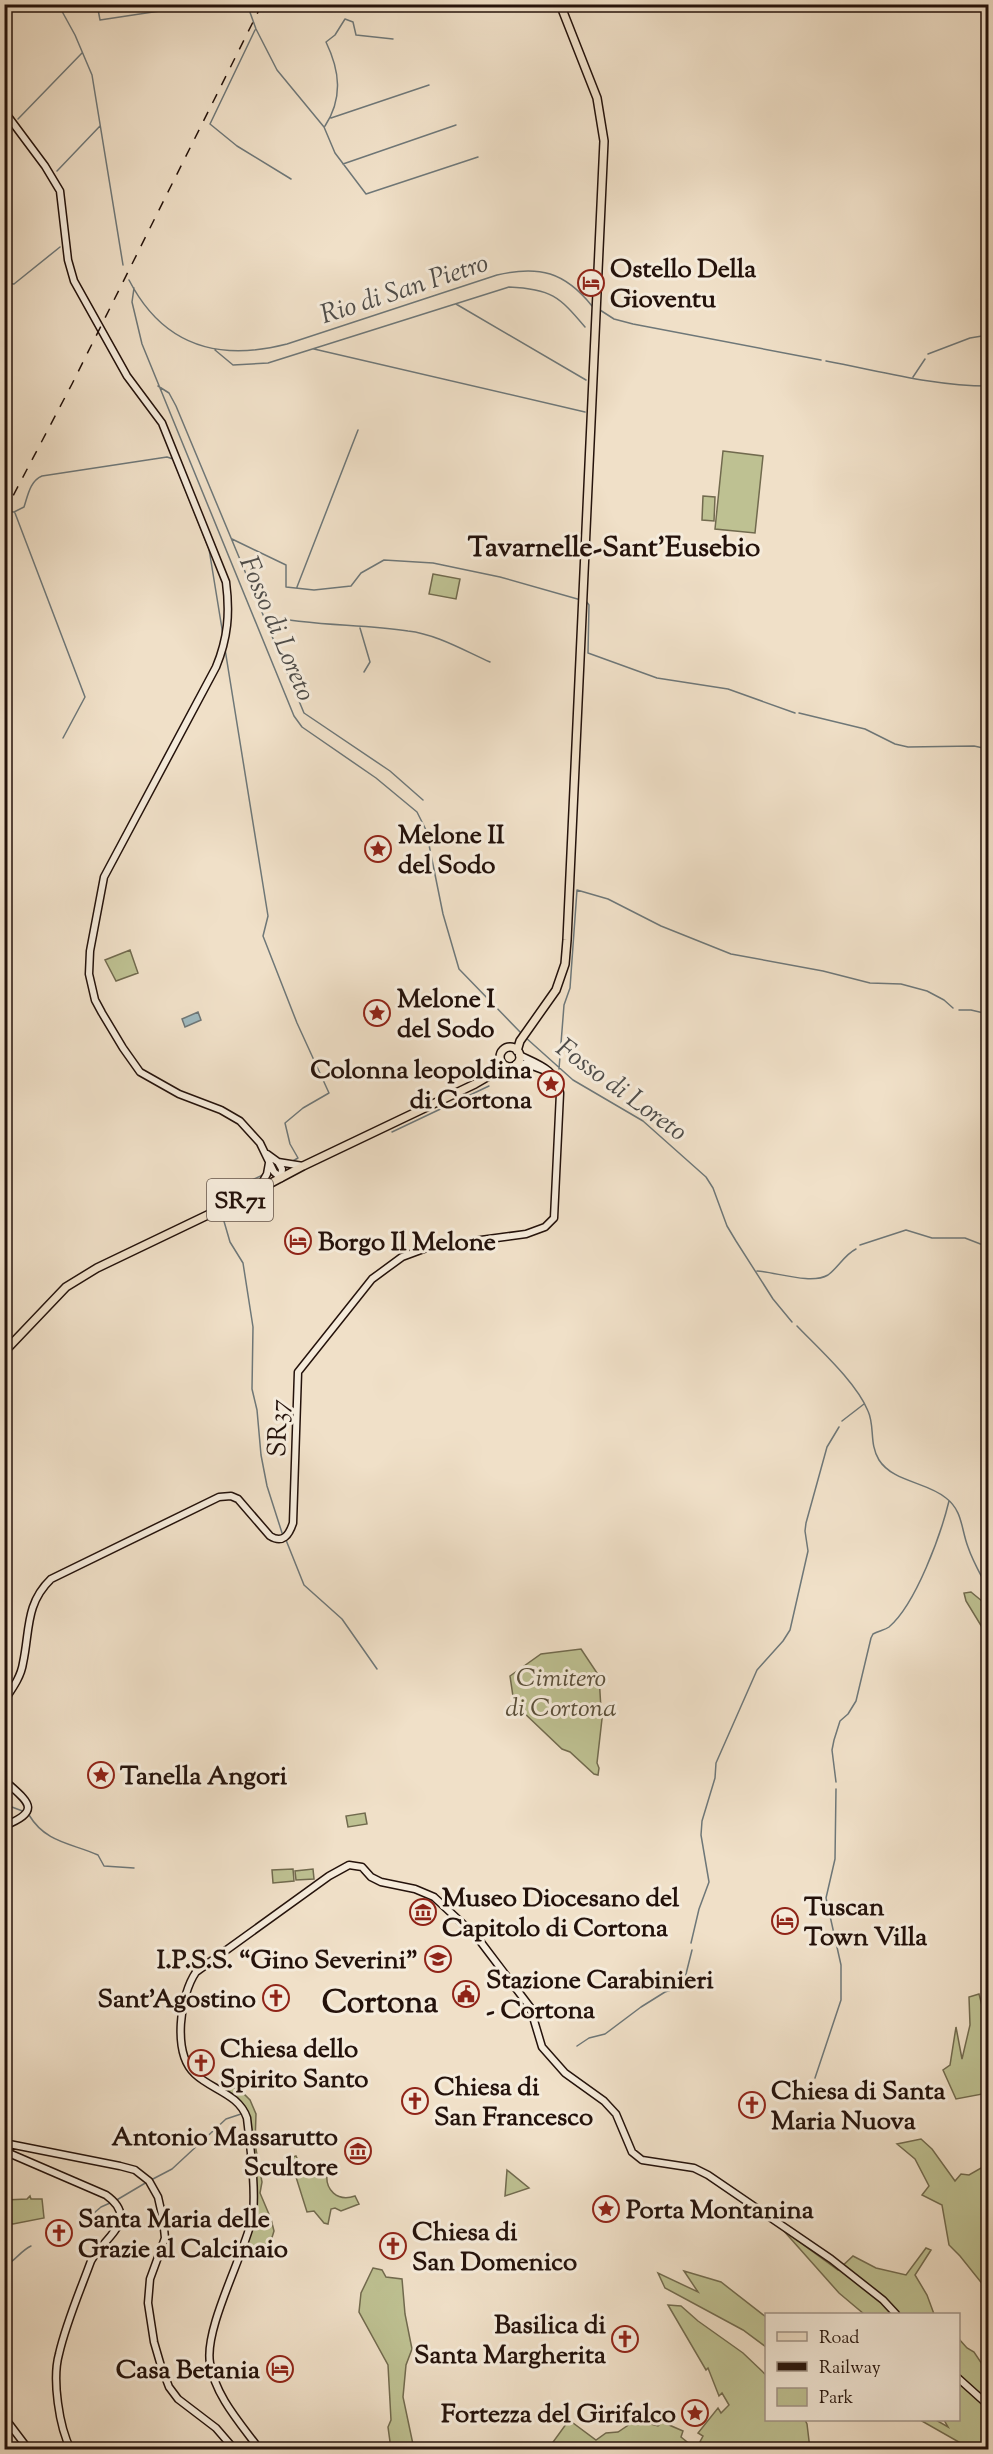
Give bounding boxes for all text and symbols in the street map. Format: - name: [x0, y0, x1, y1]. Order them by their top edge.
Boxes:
- water label: Rio di San Pietro: [316, 245, 494, 336]
- place label: Ostello Della Gioventu: [610, 252, 756, 319]
- hotel icon: Ostello Della Gioventu: [576, 268, 606, 298]
- district label: Tavarnelle-Sant'Eusebio: [468, 529, 760, 569]
- water label: Fosso di Loreto: [228, 550, 324, 708]
- place label: Melone II del Sodo: [398, 818, 505, 885]
- place icon: Melone II del Sodo: [363, 834, 393, 864]
- place label: Melone I del Sodo: [397, 982, 495, 1049]
- place icon: Melone I del Sodo: [362, 998, 392, 1028]
- water label: Fosso di Loreto: [547, 1030, 694, 1152]
- place label: Colonna leopoldina di Cortona: [310, 1053, 532, 1120]
- place icon: Colonna leopoldina di Cortona: [536, 1069, 566, 1099]
- road number: SR71: [207, 1179, 273, 1221]
- place label: Borgo Il Melone: [318, 1225, 496, 1262]
- hotel icon: Borgo Il Melone: [283, 1226, 313, 1256]
- street label: SR37: [260, 1399, 299, 1458]
- park label: Cimitero di Cortona: [505, 1661, 617, 1728]
- place label: Tanella Angori: [120, 1759, 288, 1796]
- place icon: Tanella Angori: [86, 1760, 116, 1790]
- place label: Museo Diocesano del Capitolo di Cortona: [442, 1881, 680, 1948]
- place label: Tuscan Town Villa: [804, 1890, 927, 1957]
- museum icon: Museo Diocesano del Capitolo di Cortona: [408, 1897, 438, 1927]
- hotel icon: Tuscan Town Villa: [770, 1906, 800, 1936]
- place label: I.P.S.S. “Gino Severini”: [157, 1943, 418, 1980]
- school or university icon: I.P.S.S. “Gino Severini”: [423, 1944, 453, 1974]
- place label: Stazione Carabinieri - Cortona: [486, 1963, 714, 2030]
- public building icon: Stazione Carabinieri - Cortona: [451, 1979, 481, 2009]
- district label: Cortona: [322, 1981, 439, 2027]
- place label: Sant'Agostino: [97, 1982, 256, 2019]
- church icon: Sant'Agostino: [261, 1983, 291, 2013]
- place label: Chiesa dello Spirito Santo: [220, 2032, 369, 2099]
- church icon: Chiesa dello Spirito Santo: [186, 2048, 216, 2078]
- place label: Chiesa di San Francesco: [434, 2070, 593, 2137]
- place label: Chiesa di Santa Maria Nuova: [771, 2074, 945, 2141]
- church icon: Chiesa di San Francesco: [400, 2086, 430, 2116]
- church icon: Chiesa di Santa Maria Nuova: [737, 2090, 767, 2120]
- place label: Antonio Massarutto Scultore: [112, 2120, 338, 2187]
- museum icon: Antonio Massarutto Scultore: [343, 2136, 373, 2166]
- place label: Porta Montanina: [626, 2193, 814, 2230]
- place icon: Porta Montanina: [591, 2194, 621, 2224]
- place label: Santa Maria delle Grazie al Calcinaio: [78, 2202, 288, 2269]
- place label: Chiesa di San Domenico: [412, 2215, 577, 2282]
- church icon: Santa Maria delle Grazie al Calcinaio: [44, 2218, 74, 2248]
- church icon: Chiesa di San Domenico: [378, 2231, 408, 2261]
- place label: Basilica di Santa Margherita: [414, 2308, 607, 2375]
- legend: [765, 2313, 960, 2421]
- church icon: Basilica di Santa Margherita: [610, 2324, 640, 2354]
- text: Road: [819, 2326, 859, 2352]
- place label: Casa Betania: [116, 2353, 260, 2390]
- hotel icon: Casa Betania: [265, 2354, 295, 2384]
- text: Railway: [819, 2356, 881, 2382]
- text: Park: [819, 2386, 854, 2412]
- place label: Fortezza del Girifalco: [441, 2397, 676, 2434]
- place icon: Fortezza del Girifalco: [680, 2398, 710, 2428]

